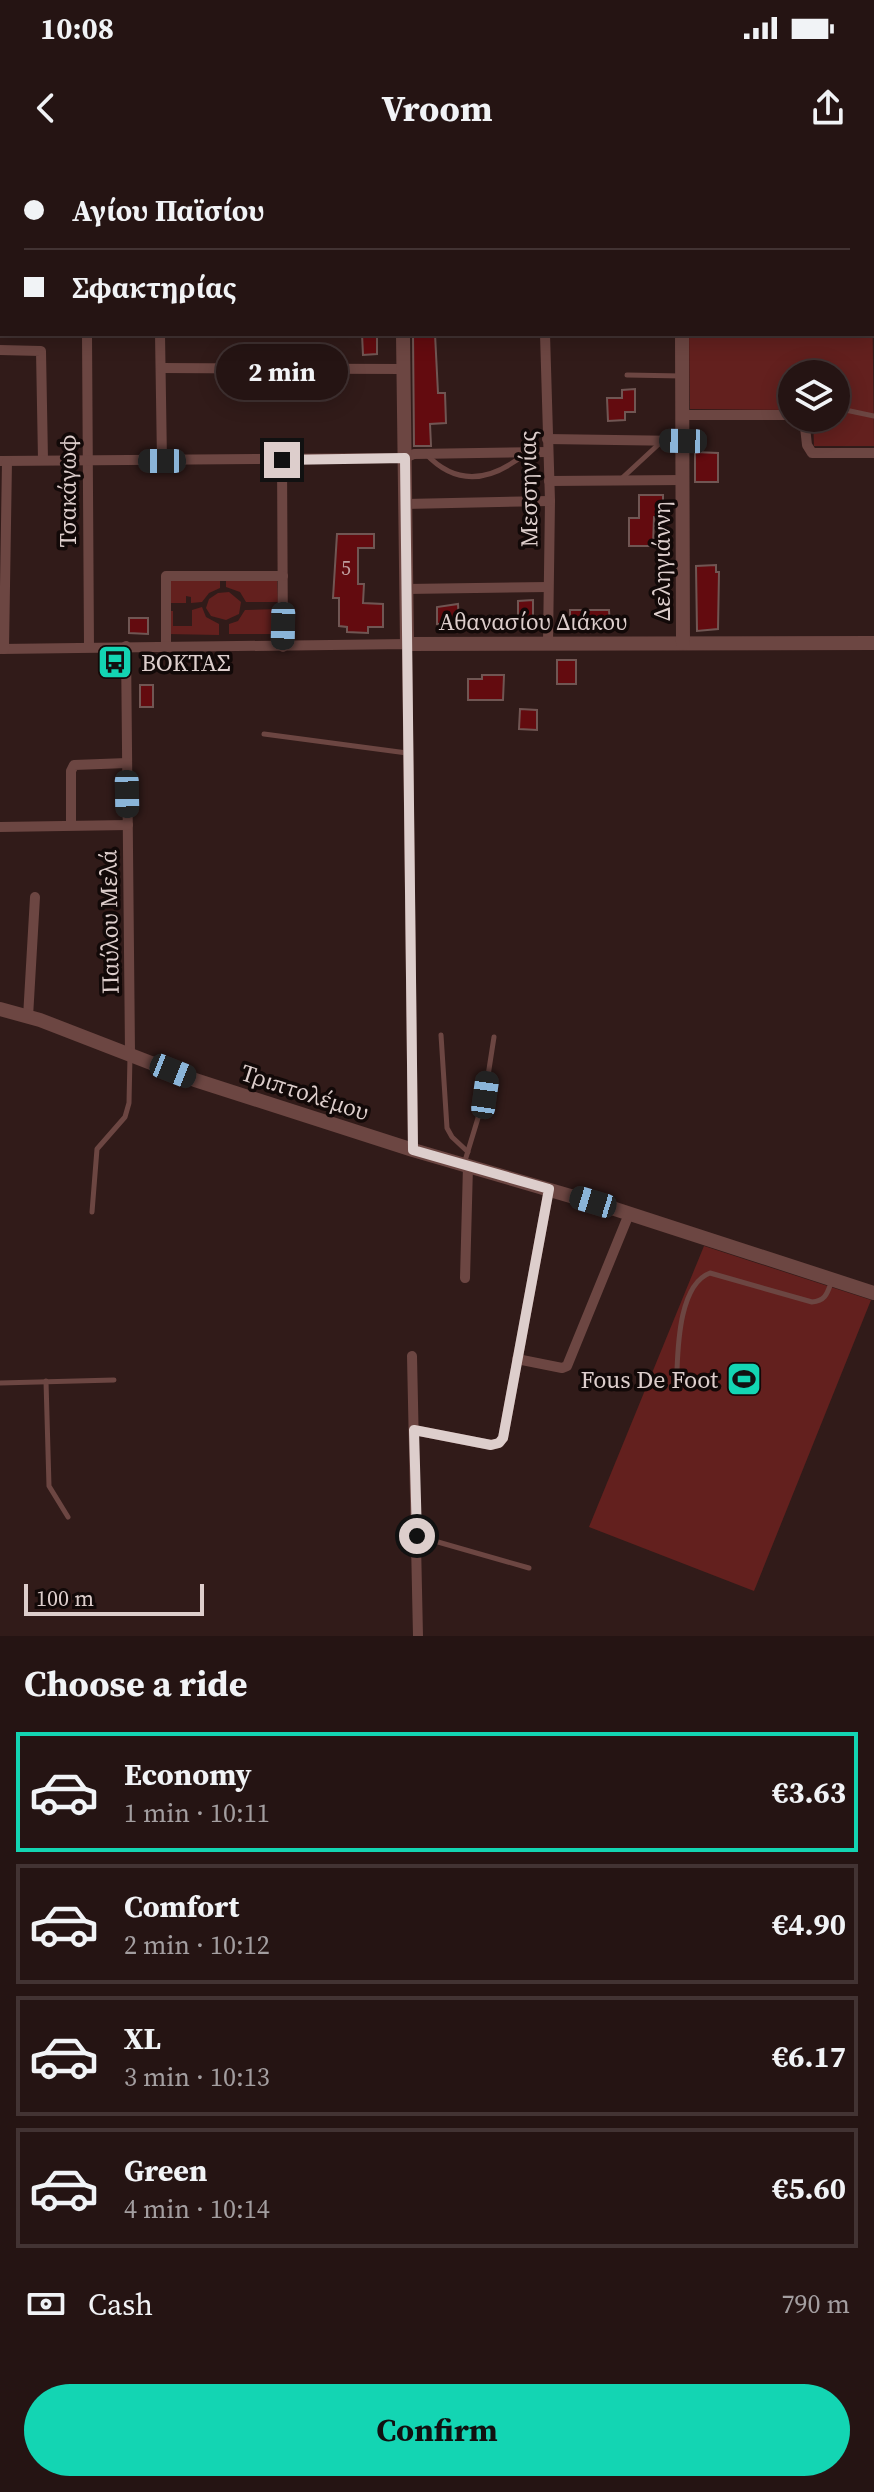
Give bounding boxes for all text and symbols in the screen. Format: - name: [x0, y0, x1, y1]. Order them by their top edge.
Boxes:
- text: 10:08: [40, 8, 114, 49]
- text: Vroom: [381, 84, 493, 133]
- icon: back: [24, 86, 68, 130]
- icon: share: [806, 86, 850, 130]
- text: Αγίου Παϊσίου: [72, 190, 264, 231]
- text: Σφακτηρίας: [72, 267, 237, 308]
- callout: 2 min: [216, 344, 348, 400]
- text: 2 min: [248, 354, 316, 390]
- map controls: [778, 360, 850, 432]
- button: layers: [778, 360, 850, 432]
- car: [659, 429, 707, 453]
- street label: Μεσσηνίας: [510, 430, 546, 548]
- street label: Τσακάγωφ: [51, 435, 84, 548]
- route end: [264, 442, 300, 478]
- car: [138, 449, 186, 473]
- street label: Δεληγιάννη: [645, 501, 678, 621]
- house number: 5: [341, 554, 351, 582]
- car: [271, 602, 295, 650]
- street label: Αθανασίου Διάκου: [439, 605, 627, 638]
- bus stop icon: ΒΟΚΤΑΣ: [96, 643, 134, 681]
- place label: ΒΟΚΤΑΣ: [141, 646, 230, 679]
- car: [115, 770, 139, 818]
- street label: Παύλου Μελά: [91, 849, 127, 995]
- car: [146, 1051, 200, 1091]
- street label: Τριπτολέμου: [237, 1056, 373, 1128]
- car: [470, 1070, 500, 1120]
- car: [567, 1184, 619, 1220]
- sports icon: Fous De Foot: [725, 1360, 763, 1398]
- place label: Fous De Foot: [580, 1363, 718, 1396]
- route start: [399, 1518, 435, 1554]
- scale bar: [24, 1580, 204, 1616]
- text: 100 m: [36, 1583, 94, 1613]
- text: Choose a ride: [24, 1659, 247, 1708]
- text: Economy: [124, 1754, 252, 1795]
- icon: car: [28, 1756, 100, 1828]
- text: €3.63: [772, 1772, 846, 1813]
- text: 1 min · 10:11: [124, 1795, 270, 1831]
- text: Comfort: [124, 1886, 239, 1927]
- icon: car: [28, 1888, 100, 1960]
- text: €4.90: [772, 1904, 846, 1945]
- text: 2 min · 10:12: [124, 1927, 270, 1963]
- text: XL: [124, 2018, 161, 2059]
- icon: car: [28, 2020, 100, 2092]
- text: €6.17: [772, 2036, 846, 2077]
- text: 3 min · 10:13: [124, 2059, 270, 2095]
- text: Green: [124, 2150, 207, 2191]
- icon: car: [28, 2152, 100, 2224]
- text: €5.60: [772, 2168, 846, 2209]
- text: 4 min · 10:14: [124, 2191, 270, 2227]
- icon: cash: [24, 2282, 68, 2326]
- text: Cash: [88, 2284, 153, 2325]
- text: 790 m: [782, 2286, 850, 2322]
- button: Confirm: [24, 2384, 850, 2476]

